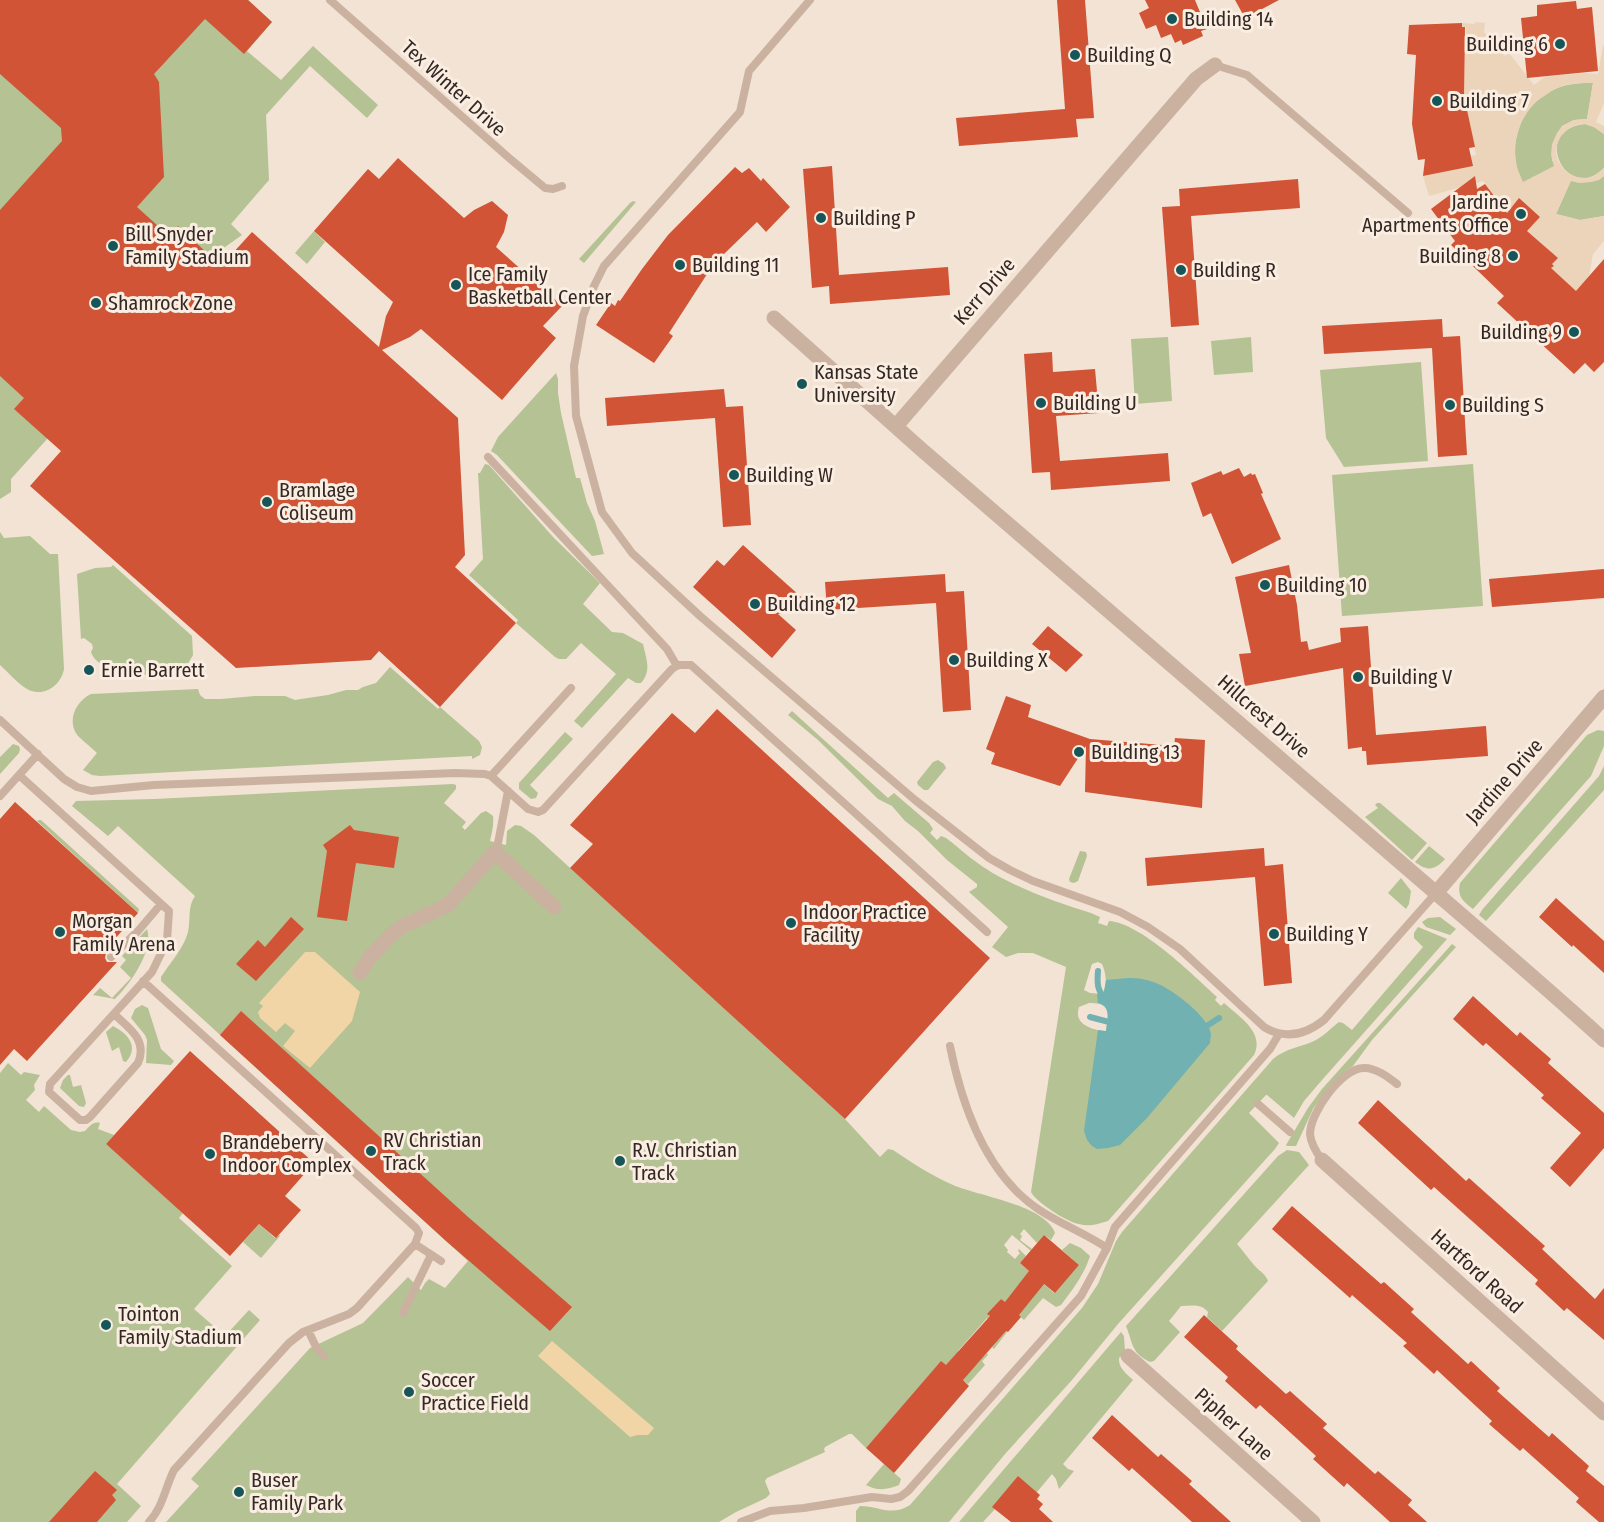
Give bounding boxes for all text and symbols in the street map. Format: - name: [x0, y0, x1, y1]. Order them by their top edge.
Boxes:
- place label: Building 14: [1184, 7, 1274, 31]
- marker: Building 14: [1165, 12, 1179, 26]
- place label: Building 6: [1466, 32, 1548, 56]
- street label: Tex Winter Drive: [397, 35, 511, 141]
- marker: Building 6: [1553, 37, 1567, 51]
- place label: Building Q: [1087, 43, 1172, 67]
- marker: Building Q: [1068, 48, 1082, 62]
- place label: Building 7: [1449, 89, 1529, 113]
- marker: Building 7: [1430, 94, 1444, 108]
- place label: Jardine Apartments Office: [1362, 190, 1509, 237]
- place label: Building P: [833, 206, 915, 230]
- marker: Jardine Apartments Office: [1514, 207, 1528, 221]
- marker: Building P: [814, 211, 828, 225]
- place label: Bill Snyder Family Stadium: [125, 222, 249, 269]
- marker: Bill Snyder Family Stadium: [106, 239, 120, 253]
- place label: Building 8: [1419, 244, 1501, 268]
- marker: Building 8: [1506, 249, 1520, 263]
- street label: Kerr Drive: [948, 252, 1020, 330]
- place label: Building 11: [692, 253, 779, 277]
- marker: Building 11: [673, 258, 687, 272]
- place label: Building R: [1193, 258, 1276, 282]
- place label: Ice Family Basketball Center: [468, 262, 611, 309]
- marker: Building R: [1174, 263, 1188, 277]
- marker: Ice Family Basketball Center: [449, 278, 463, 292]
- place label: Shamrock Zone: [108, 291, 233, 315]
- marker: Shamrock Zone: [89, 296, 103, 310]
- place label: Building 9: [1480, 320, 1562, 344]
- marker: Building 9: [1567, 325, 1581, 339]
- place label: Kansas State University: [814, 360, 918, 407]
- marker: Kansas State University: [795, 377, 809, 391]
- place label: Building U: [1053, 391, 1137, 415]
- place label: Building S: [1462, 393, 1544, 417]
- marker: Building U: [1034, 396, 1048, 410]
- marker: Building S: [1443, 398, 1457, 412]
- place label: Building W: [746, 463, 833, 487]
- marker: Building W: [727, 468, 741, 482]
- place label: Bramlage Coliseum: [279, 478, 355, 525]
- marker: Bramlage Coliseum: [260, 495, 274, 509]
- place label: Building 10: [1277, 573, 1367, 597]
- marker: Building 10: [1258, 578, 1272, 592]
- place label: Building 12: [767, 592, 856, 616]
- marker: Building 12: [748, 597, 762, 611]
- place label: Building X: [966, 648, 1048, 672]
- marker: Building X: [947, 653, 961, 667]
- place label: Ernie Barrett: [101, 658, 205, 682]
- marker: Ernie Barrett: [82, 663, 96, 677]
- place label: Building V: [1370, 665, 1453, 689]
- street label: Hillcrest Drive: [1213, 669, 1315, 763]
- marker: Building V: [1351, 670, 1365, 684]
- street label: Jardine Drive: [1461, 734, 1547, 828]
- place label: Building 13: [1091, 740, 1180, 764]
- marker: Building 13: [1072, 745, 1086, 759]
- place label: Indoor Practice Facility: [803, 900, 927, 947]
- place label: Morgan Family Arena: [72, 909, 176, 956]
- marker: Indoor Practice Facility: [784, 916, 798, 930]
- place label: Building Y: [1286, 922, 1368, 946]
- marker: Morgan Family Arena: [53, 925, 67, 939]
- marker: Building Y: [1267, 927, 1281, 941]
- place label: RV Christian Track: [383, 1128, 482, 1175]
- place label: Brandeberry Indoor Complex: [222, 1130, 351, 1177]
- place label: R.V. Christian Track: [632, 1138, 737, 1185]
- marker: RV Christian Track: [364, 1144, 378, 1158]
- marker: Brandeberry Indoor Complex: [203, 1147, 217, 1161]
- marker: R.V. Christian Track: [613, 1154, 627, 1168]
- street label: Hartford Road: [1426, 1224, 1528, 1318]
- place label: Tointon Family Stadium: [118, 1302, 242, 1349]
- marker: Tointon Family Stadium: [99, 1318, 113, 1332]
- place label: Soccer Practice Field: [421, 1368, 529, 1415]
- street label: Pipher Lane: [1190, 1383, 1278, 1465]
- marker: Soccer Practice Field: [402, 1385, 416, 1399]
- place label: Buser Family Park: [251, 1468, 344, 1515]
- marker: Buser Family Park: [232, 1485, 246, 1499]

